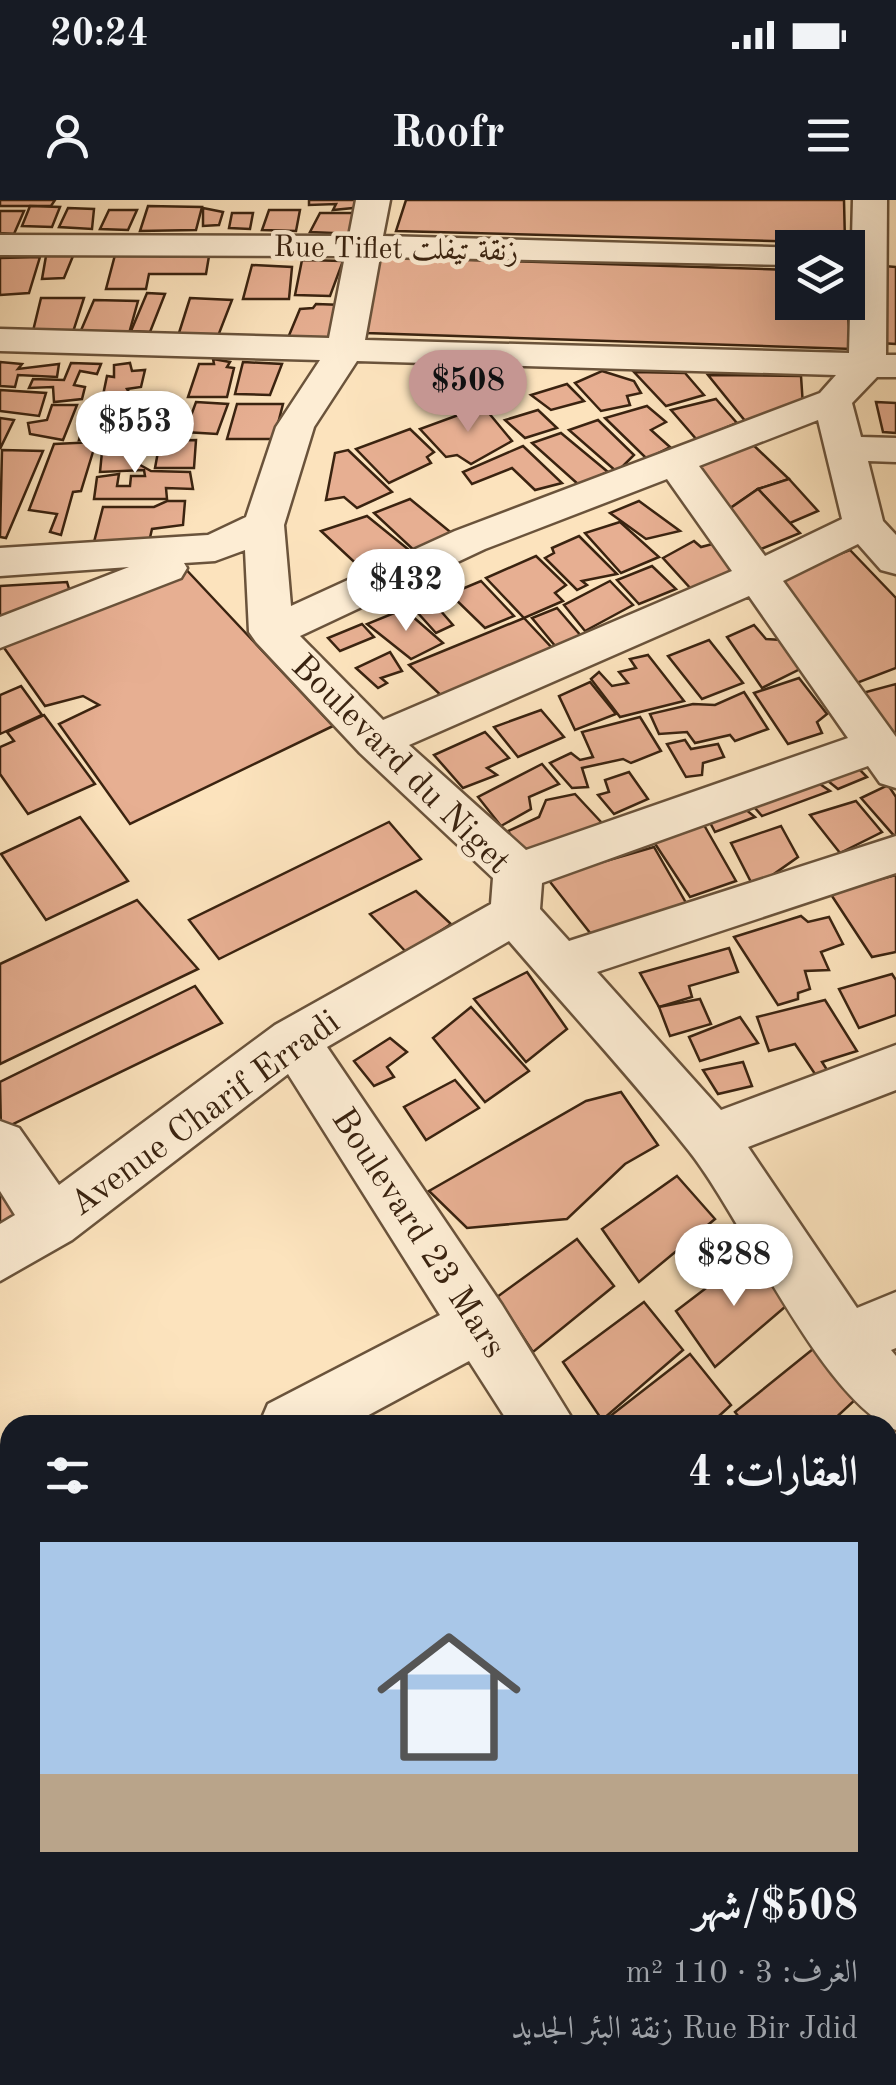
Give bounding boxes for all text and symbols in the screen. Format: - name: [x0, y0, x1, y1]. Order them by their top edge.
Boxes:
- text: 20:24: [50, 16, 149, 54]
- icon: person: [40, 108, 95, 163]
- icon: menu: [801, 108, 856, 163]
- text: Roofr: [391, 112, 505, 157]
- map controls: [775, 230, 865, 320]
- button: layers: [775, 230, 865, 320]
- street label: Rue Tiflet زنقة تيفلت: [273, 233, 519, 267]
- pin: $508: [409, 350, 527, 435]
- text: $508: [431, 366, 505, 398]
- pin: $553: [76, 391, 194, 476]
- text: $553: [98, 407, 172, 439]
- pin: $432: [347, 549, 465, 634]
- text: $432: [369, 565, 443, 597]
- street label: Boulevard du Niget: [284, 649, 516, 881]
- street label: Avenue Charif Erradi: [64, 1005, 347, 1223]
- street label: Boulevard 23 Mars: [324, 1102, 511, 1364]
- pin: $288: [675, 1224, 793, 1309]
- text: $288: [697, 1240, 771, 1272]
- icon: filters: [40, 1448, 95, 1503]
- text: العقارات: 4: [688, 1453, 858, 1495]
- icon: home: [359, 1607, 539, 1787]
- text: $508/شهر: [693, 1887, 858, 1929]
- text: الغرف: 3 · 110 m²: [626, 1958, 858, 1990]
- text: Rue Bir Jdid زنقة البئر الجديد: [511, 2014, 858, 2046]

